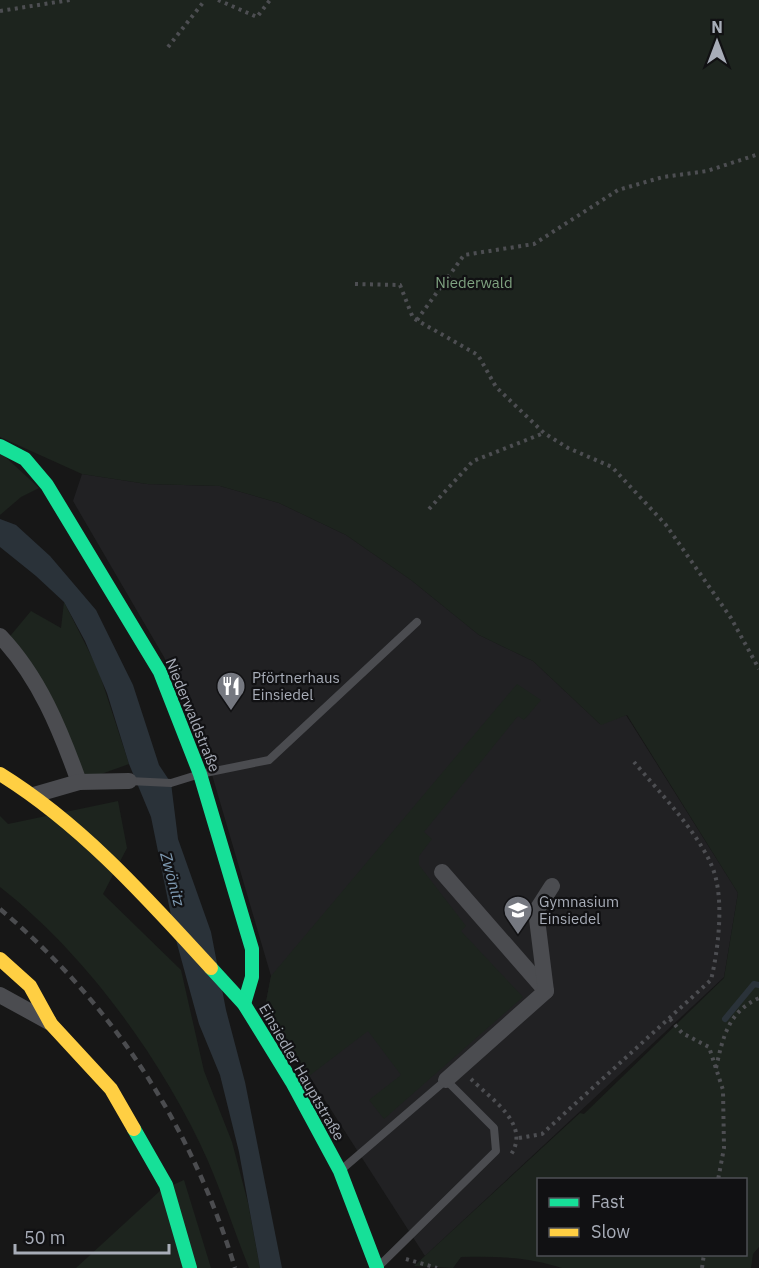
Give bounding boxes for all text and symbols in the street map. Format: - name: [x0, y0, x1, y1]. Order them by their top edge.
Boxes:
- north arrow: [687, 12, 747, 72]
- text: N: [711, 17, 723, 37]
- park label: Niederwald: [435, 273, 513, 292]
- street label: Niederwaldstraße: [162, 655, 224, 775]
- place label: Pförtnerhaus Einsiedel: [252, 668, 340, 704]
- restaurant icon: Pförtnerhaus Einsiedel: [215, 670, 247, 712]
- water label: Zwönitz: [156, 849, 190, 909]
- place label: Gymnasium Einsiedel: [539, 892, 619, 928]
- school or university icon: Gymnasium Einsiedel: [502, 894, 534, 936]
- street label: Einsiedler Hauptstraße: [255, 1000, 349, 1144]
- legend: [537, 1178, 747, 1256]
- text: Fast: [591, 1190, 625, 1213]
- scale bar: [15, 1217, 170, 1255]
- text: Slow: [591, 1220, 630, 1243]
- text: 50 m: [24, 1226, 66, 1249]

